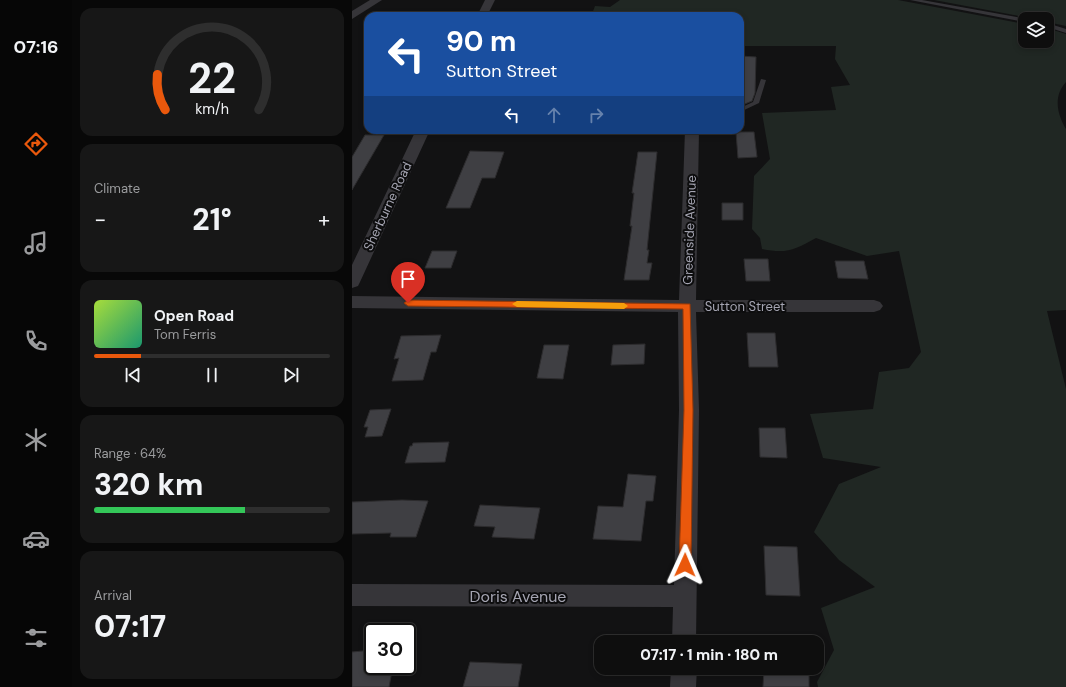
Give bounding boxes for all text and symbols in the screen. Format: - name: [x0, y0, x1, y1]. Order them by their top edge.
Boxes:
- map controls: [1018, 12, 1054, 48]
- button: layers: [1018, 12, 1054, 48]
- text: 90 m: [446, 23, 516, 60]
- icon: left: [380, 28, 432, 80]
- text: 07:16: [14, 35, 58, 59]
- text: 22: [188, 52, 236, 106]
- text: Sutton Street: [446, 59, 557, 83]
- text: km/h: [195, 99, 229, 117]
- icon: left: [501, 104, 523, 126]
- icon: ahead: [543, 104, 565, 126]
- icon: right: [585, 104, 607, 126]
- icon: directions: [22, 130, 50, 158]
- street label: Sherburne Road: [359, 159, 415, 253]
- street label: Greenside Avenue: [679, 175, 700, 285]
- text: Climate: [94, 180, 140, 197]
- text: 21°: [192, 200, 232, 239]
- text: −: [94, 205, 106, 234]
- text: +: [318, 205, 330, 234]
- icon: music: [22, 229, 50, 257]
- pin: [391, 262, 425, 303]
- icon: arrive: [397, 268, 419, 290]
- street label: Sutton Street: [705, 298, 785, 315]
- text: Open Road: [154, 306, 234, 326]
- text: Tom Ferris: [154, 326, 216, 343]
- icon: phone: [22, 327, 50, 355]
- icon: previous: [122, 364, 144, 386]
- icon: pause: [201, 364, 223, 386]
- icon: next: [280, 364, 302, 386]
- icon: climate: [22, 426, 50, 454]
- text: Range · 64%: [94, 445, 166, 462]
- text: 320 km: [94, 465, 203, 504]
- icon: car: [22, 525, 50, 553]
- position arrow: [664, 544, 706, 586]
- street label: Doris Avenue: [470, 586, 566, 607]
- text: Arrival: [94, 587, 132, 604]
- text: 07:17: [94, 607, 166, 646]
- speed limit sign: 30: [364, 623, 416, 675]
- icon: filters: [22, 624, 50, 652]
- text: 07:17 · 1 min · 180 m: [640, 645, 778, 665]

